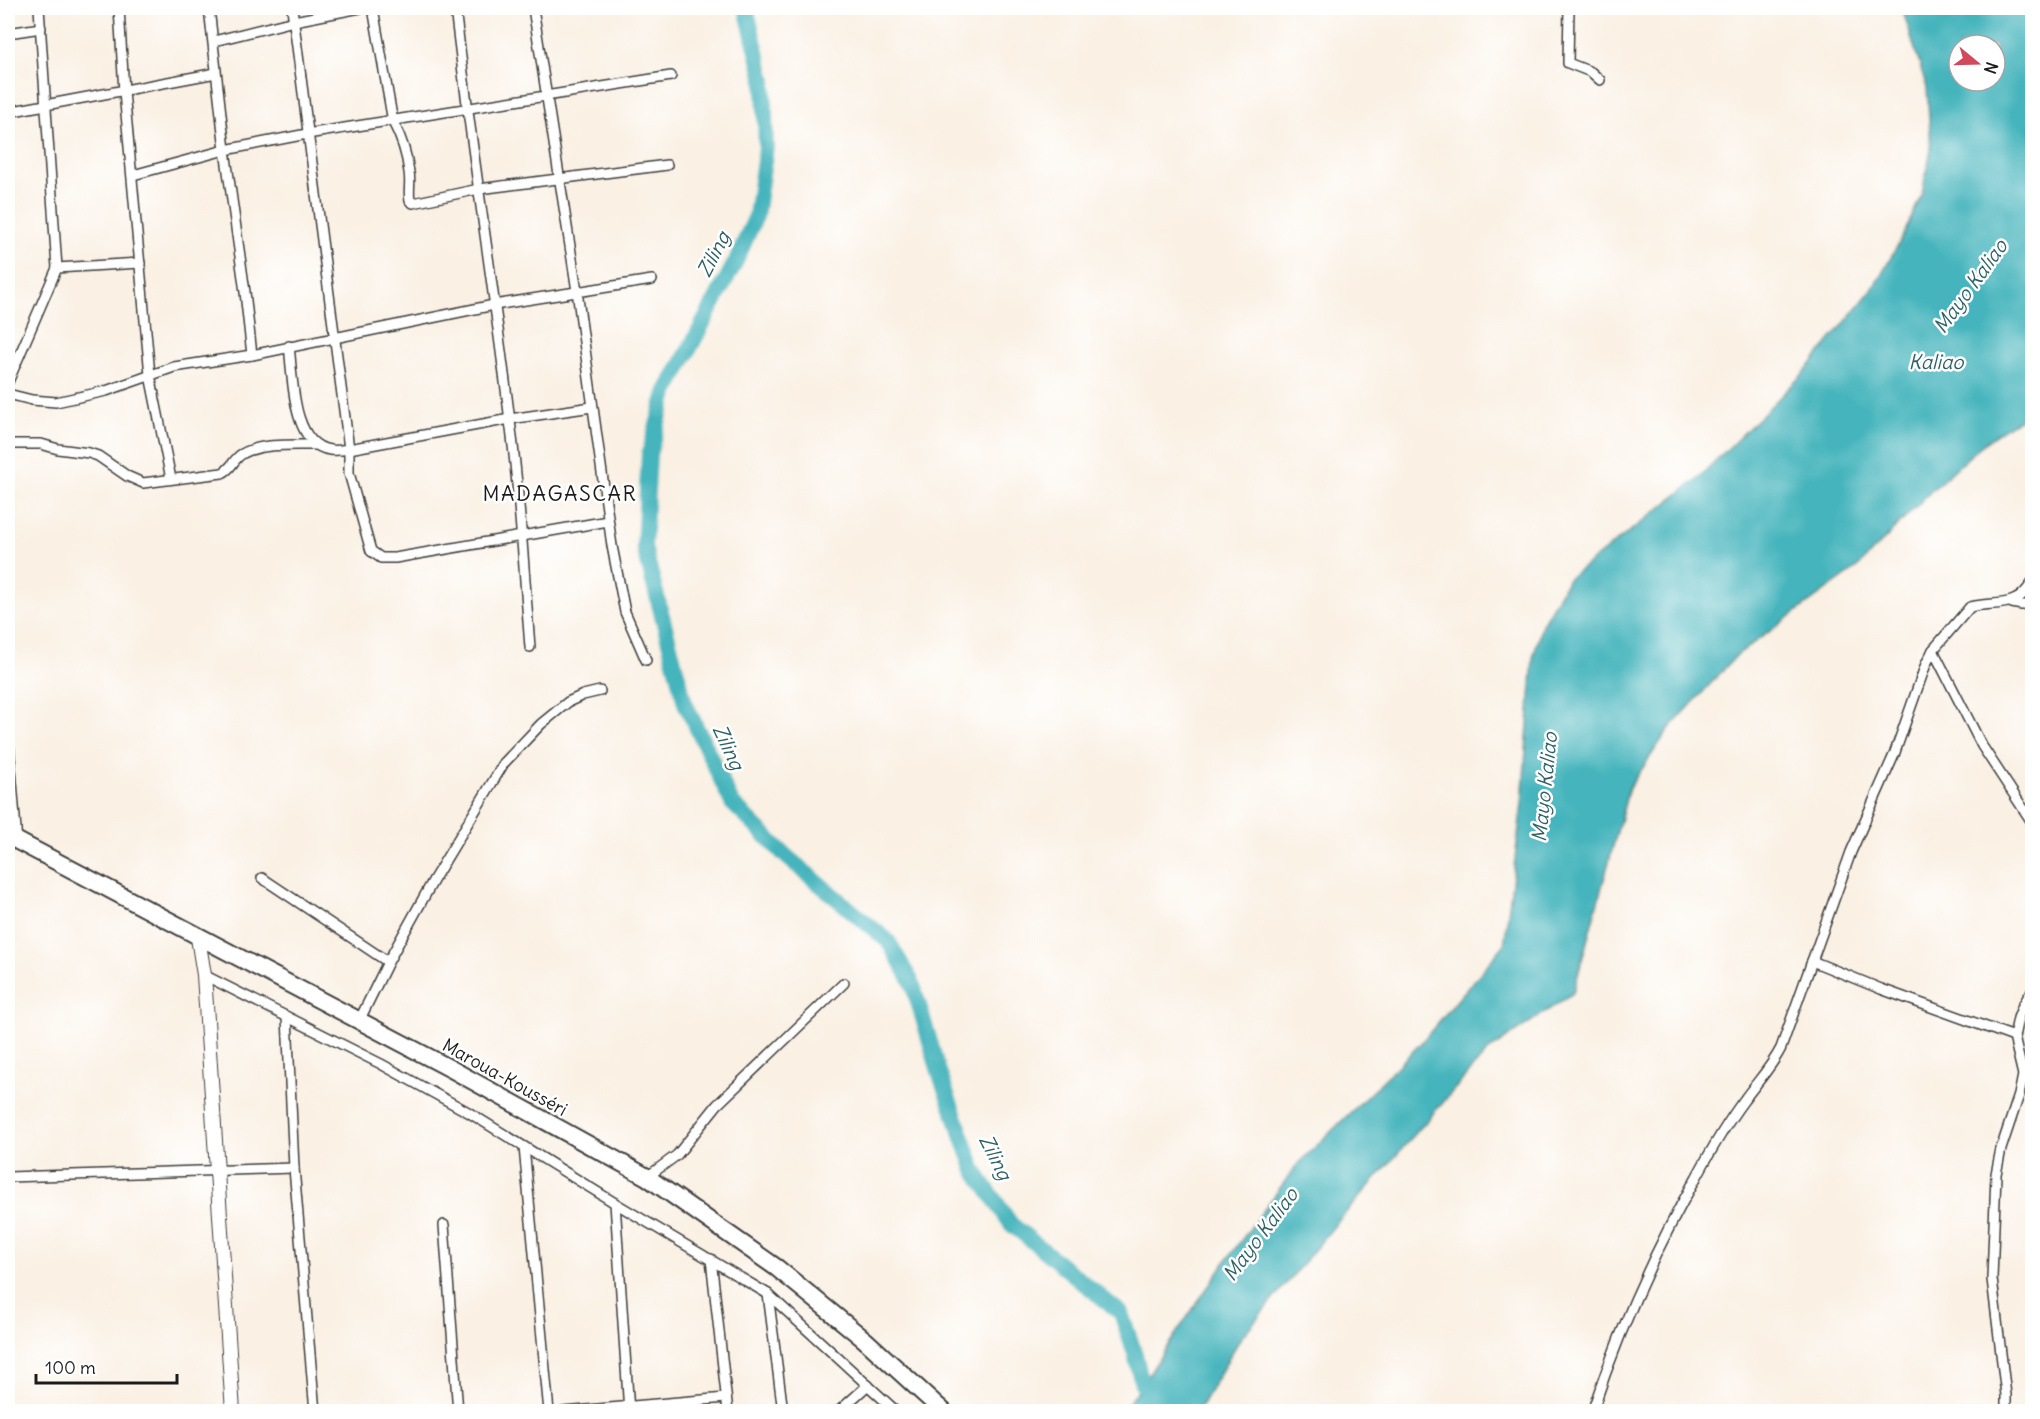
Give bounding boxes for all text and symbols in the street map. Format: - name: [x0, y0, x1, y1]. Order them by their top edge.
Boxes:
- north arrow: [1947, 33, 2007, 93]
- text: N: [1980, 59, 2002, 76]
- water label: Ziling: [691, 226, 736, 281]
- water label: Mayo Kaliao: [1928, 233, 2013, 338]
- water label: Kaliao: [1908, 349, 1965, 374]
- district label: MADAGASCAR: [483, 480, 637, 507]
- water label: Ziling: [708, 720, 751, 775]
- water label: Mayo Kaliao: [1526, 729, 1562, 843]
- street label: Maroua-Kousséri: [439, 1033, 571, 1121]
- water label: Ziling: [974, 1130, 1019, 1185]
- water label: Mayo Kaliao: [1217, 1181, 1304, 1285]
- scale bar: [36, 1347, 177, 1385]
- text: 100 m: [45, 1356, 96, 1379]

